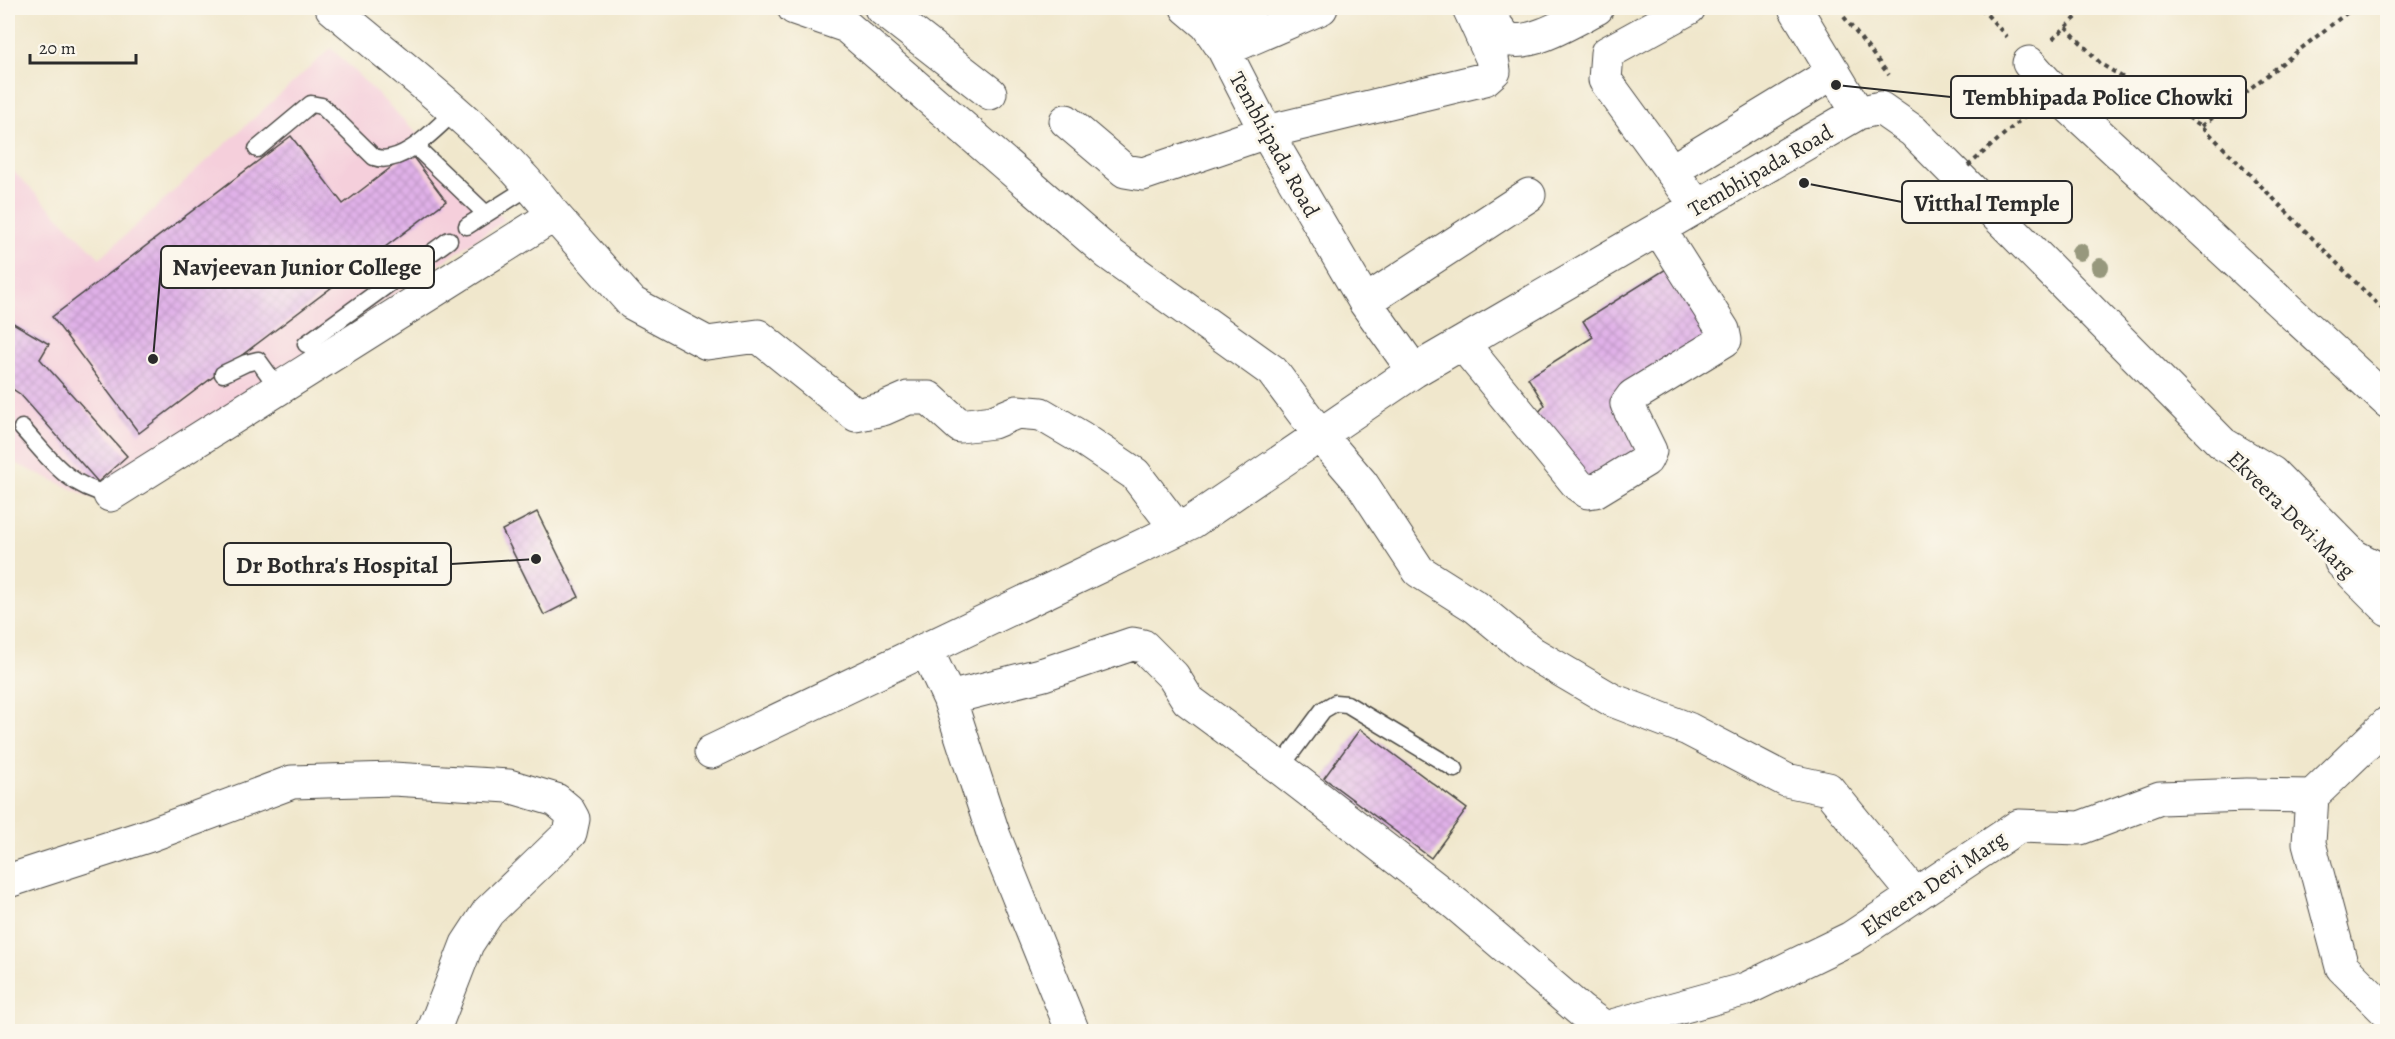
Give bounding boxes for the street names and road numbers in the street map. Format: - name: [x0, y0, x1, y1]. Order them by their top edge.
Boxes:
- street label: Tembhipada Road: [1222, 66, 1327, 223]
- street label: Tembhipada Road: [1683, 117, 1838, 224]
- street label: Ekveera Devi Marg: [2221, 444, 2362, 585]
- street label: Ekveera Devi Marg: [1855, 824, 2012, 944]

